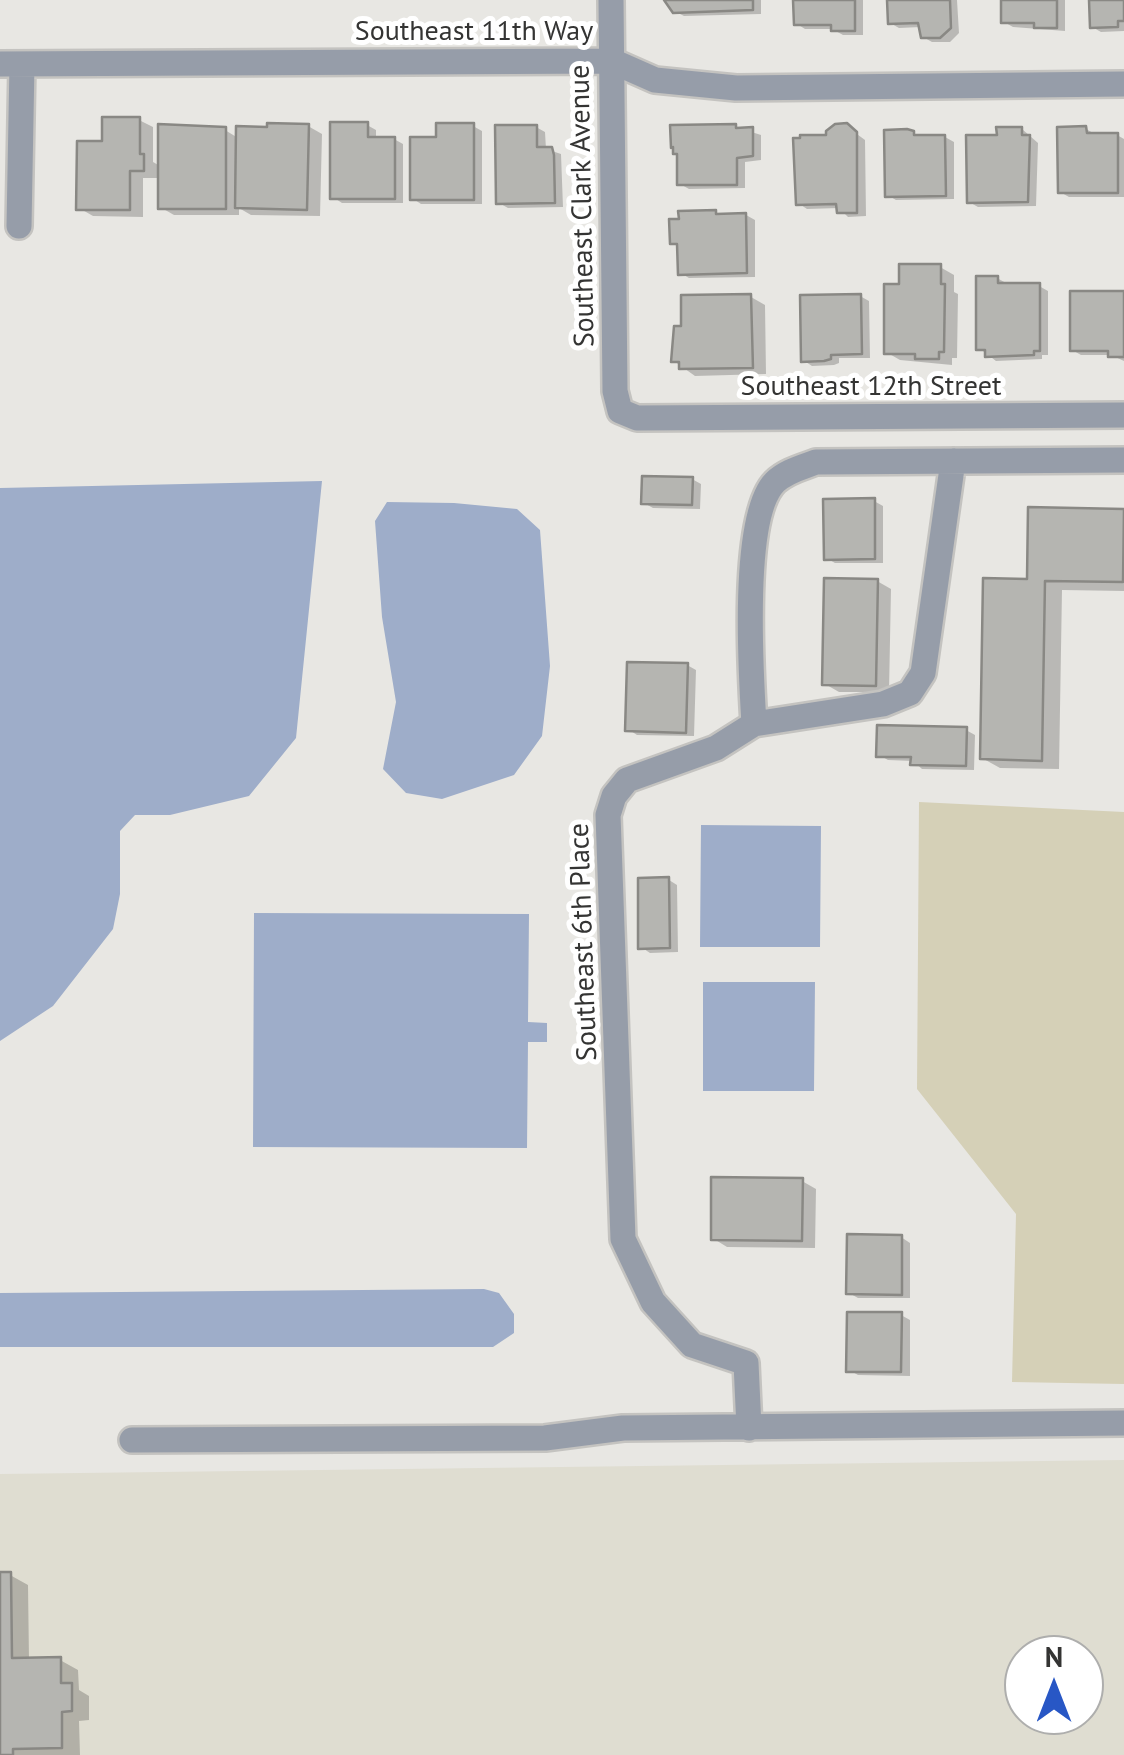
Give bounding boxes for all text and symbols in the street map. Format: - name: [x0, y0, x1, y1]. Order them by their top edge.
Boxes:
- street label: Southeast 11th Way: [355, 15, 593, 49]
- street label: Southeast Clark Avenue: [564, 64, 602, 348]
- street label: Southeast 12th Street: [741, 370, 1001, 404]
- street label: Southeast 6th Place: [563, 822, 605, 1062]
- north arrow: [1004, 1635, 1104, 1735]
- text: N: [1045, 1638, 1063, 1675]

